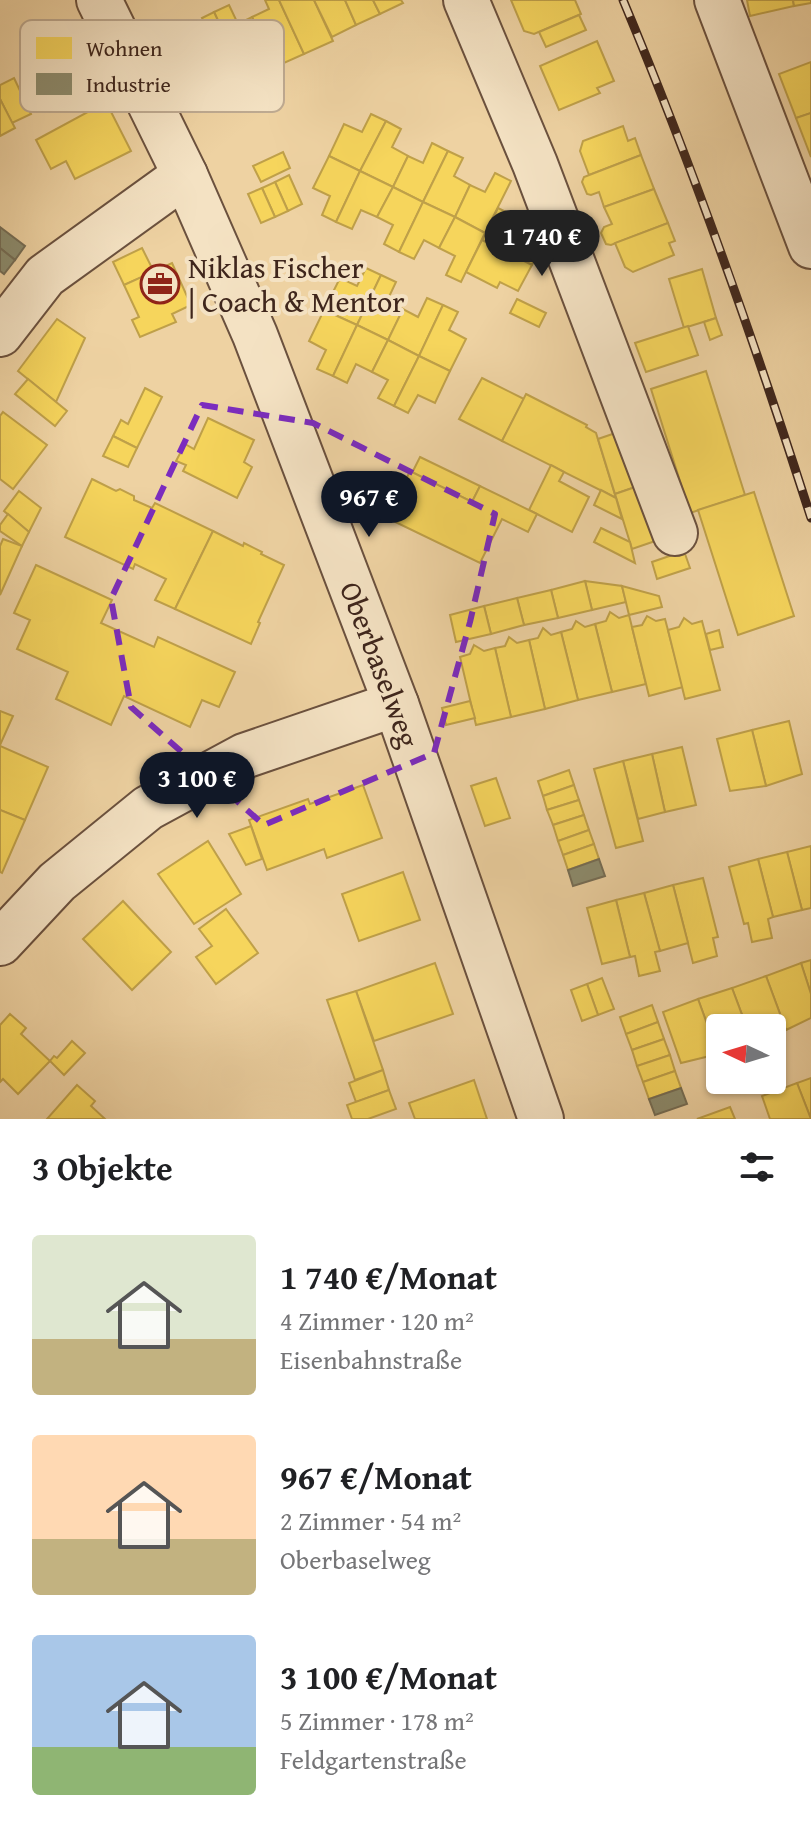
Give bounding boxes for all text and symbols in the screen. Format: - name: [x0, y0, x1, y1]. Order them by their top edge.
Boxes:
- legend: [20, 20, 284, 112]
- text: Wohnen: [86, 32, 163, 64]
- text: Industrie: [86, 68, 171, 100]
- pin: 1 740 €: [468, 210, 616, 278]
- text: 1 740 €: [503, 216, 581, 255]
- place label: Niklas Fischer | Coach & Mentor: [188, 245, 405, 323]
- office icon: Niklas Fischer | Coach & Mentor: [139, 263, 181, 305]
- pin: 967 €: [313, 471, 425, 539]
- text: 967 €: [339, 477, 399, 516]
- street label: Oberbaselweg: [329, 575, 431, 753]
- pin: 3 100 €: [123, 752, 271, 820]
- text: 3 100 €: [158, 758, 236, 797]
- north arrow: [706, 1014, 786, 1094]
- map controls: [706, 1014, 786, 1094]
- text: 3 Objekte: [32, 1143, 173, 1192]
- icon: filters: [735, 1145, 779, 1189]
- text: 1 740 €/Monat: [280, 1252, 497, 1301]
- icon: home: [96, 1267, 192, 1363]
- text: 4 Zimmer · 120 m²: [280, 1301, 474, 1340]
- text: Eisenbahnstraße: [280, 1340, 462, 1379]
- text: 967 €/Monat: [280, 1452, 472, 1501]
- icon: home: [96, 1467, 192, 1563]
- text: 2 Zimmer · 54 m²: [280, 1501, 461, 1540]
- text: Oberbaselweg: [280, 1540, 431, 1579]
- text: 3 100 €/Monat: [280, 1652, 497, 1701]
- icon: home: [96, 1667, 192, 1763]
- text: 5 Zimmer · 178 m²: [280, 1701, 474, 1740]
- text: Feldgartenstraße: [280, 1740, 467, 1779]

